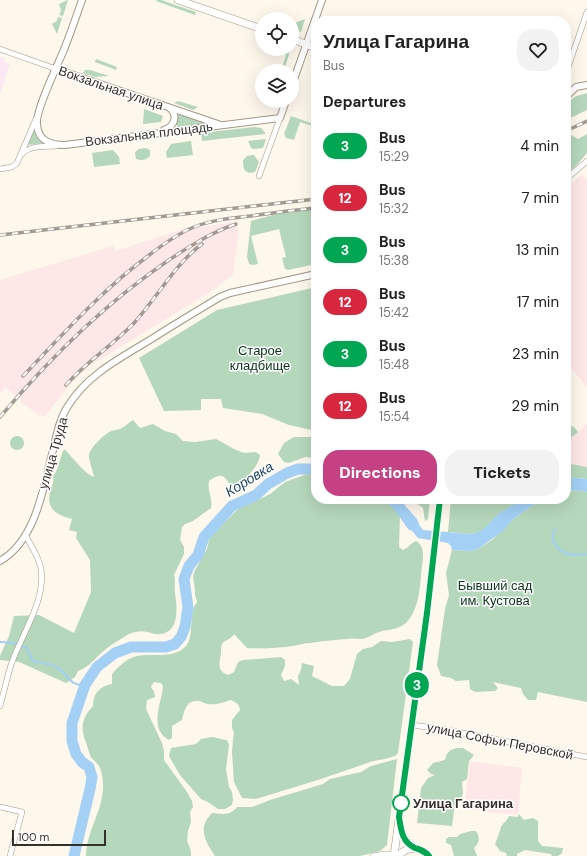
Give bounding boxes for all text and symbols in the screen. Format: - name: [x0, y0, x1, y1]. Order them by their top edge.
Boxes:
- map controls: [255, 12, 299, 108]
- button: locate: [255, 12, 299, 56]
- text: Улица Гагарина: [323, 29, 469, 54]
- button: heart: [517, 29, 559, 71]
- text: Bus: [323, 57, 345, 74]
- street label: Вокзальная улица: [56, 62, 166, 114]
- button: layers: [255, 64, 299, 108]
- text: Departures: [323, 92, 406, 112]
- street label: Вокзальная площадь: [84, 118, 214, 150]
- text: Bus: [379, 128, 406, 148]
- text: 4 min: [520, 136, 559, 156]
- text: 3: [341, 137, 349, 155]
- text: 15:29: [379, 148, 409, 165]
- text: Bus: [379, 180, 406, 200]
- text: 7 min: [521, 188, 559, 208]
- text: 12: [338, 189, 352, 207]
- text: 15:32: [379, 200, 409, 217]
- text: Bus: [379, 232, 406, 252]
- text: 13 min: [516, 240, 559, 260]
- text: 3: [341, 241, 349, 259]
- text: 15:38: [379, 252, 409, 269]
- text: Bus: [379, 284, 406, 304]
- text: 17 min: [517, 292, 559, 312]
- text: 12: [338, 293, 352, 311]
- text: 15:42: [379, 304, 409, 321]
- text: Bus: [379, 336, 406, 356]
- park label: Старое кладбище: [230, 342, 290, 374]
- text: 23 min: [512, 344, 559, 364]
- text: 3: [341, 345, 349, 363]
- text: 15:48: [379, 356, 409, 373]
- text: Bus: [379, 388, 406, 408]
- text: 29 min: [512, 396, 559, 416]
- text: 12: [338, 397, 352, 415]
- text: 15:54: [379, 408, 409, 425]
- street label: улица Труда: [35, 414, 72, 491]
- button: Directions: [323, 450, 437, 496]
- button: Tickets: [445, 450, 559, 496]
- water label: Коровка: [222, 457, 277, 501]
- park label: Бывший сад им. Кустова: [458, 577, 533, 609]
- line badge: 3: [404, 672, 430, 698]
- text: 3: [413, 676, 421, 694]
- street label: улица Софьи Перовской: [425, 718, 575, 764]
- marker: Улица Гагарина: [392, 794, 410, 812]
- place label: Улица Гагарина: [413, 795, 514, 812]
- scale bar: [12, 828, 106, 847]
- text: 100 m: [18, 830, 49, 844]

